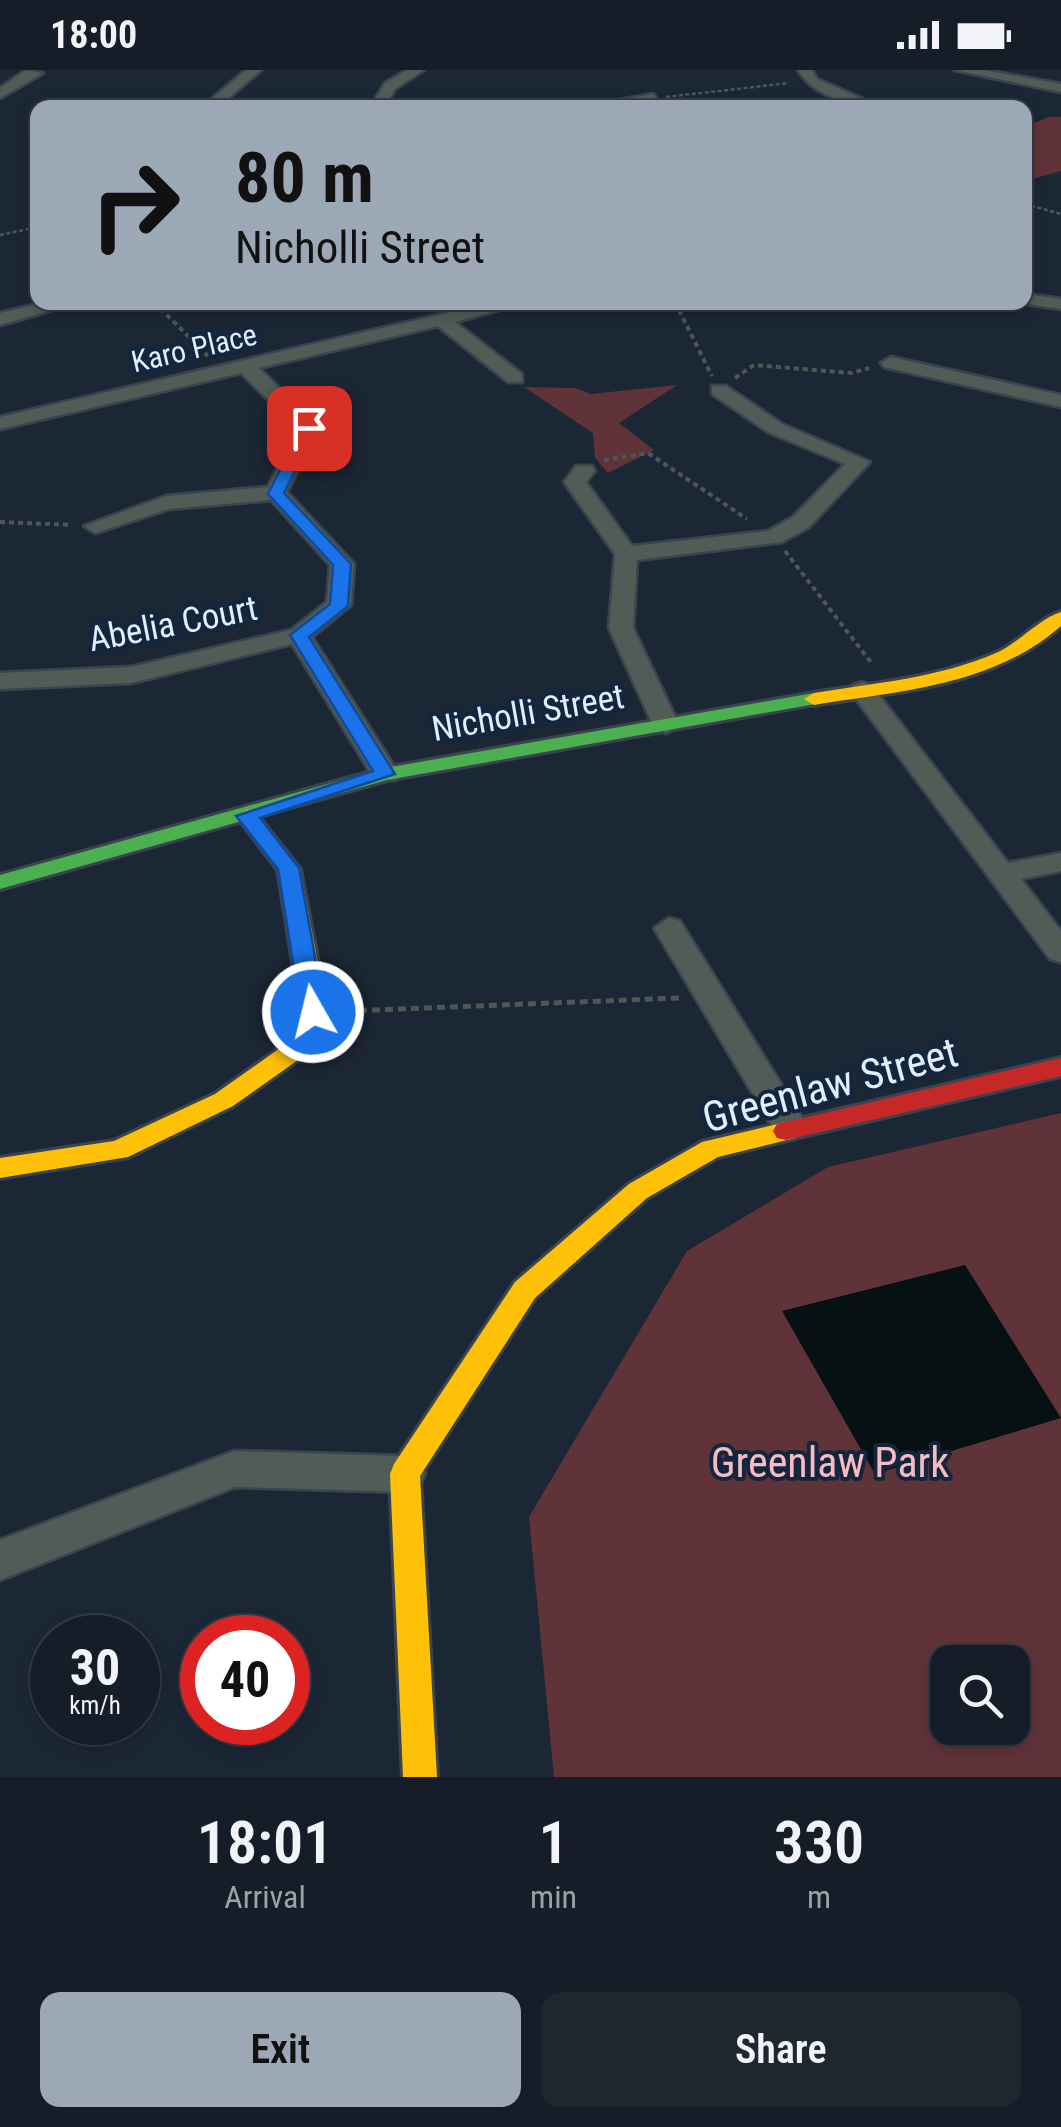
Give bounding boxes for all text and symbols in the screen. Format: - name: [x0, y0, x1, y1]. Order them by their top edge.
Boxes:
- text: 18:00: [50, 13, 137, 57]
- text: 80 m: [235, 137, 374, 219]
- icon: right: [70, 140, 200, 270]
- text: Nicholli Street: [235, 221, 485, 274]
- street label: Karo Place: [128, 317, 260, 379]
- pin: [267, 386, 352, 471]
- icon: arrive: [282, 401, 337, 456]
- street label: Abelia Court: [85, 588, 261, 660]
- street label: Nicholli Street: [429, 676, 627, 750]
- position arrow: [261, 960, 365, 1064]
- street label: Greenlaw Street: [697, 1027, 963, 1143]
- park label: Greenlaw Park: [711, 1438, 949, 1487]
- speed limit sign: 40: [180, 1615, 310, 1745]
- text: 30: [70, 1639, 120, 1697]
- map controls: [930, 1645, 1030, 1745]
- button: search: [930, 1645, 1030, 1745]
- text: km/h: [69, 1691, 121, 1720]
- text: 18:01: [197, 1807, 333, 1878]
- text: 1: [538, 1807, 569, 1878]
- text: 330: [774, 1807, 864, 1878]
- text: Arrival: [224, 1878, 306, 1916]
- text: min: [530, 1878, 577, 1916]
- text: m: [807, 1878, 831, 1916]
- button: Exit: [40, 1992, 521, 2107]
- button: Share: [541, 1992, 1021, 2107]

